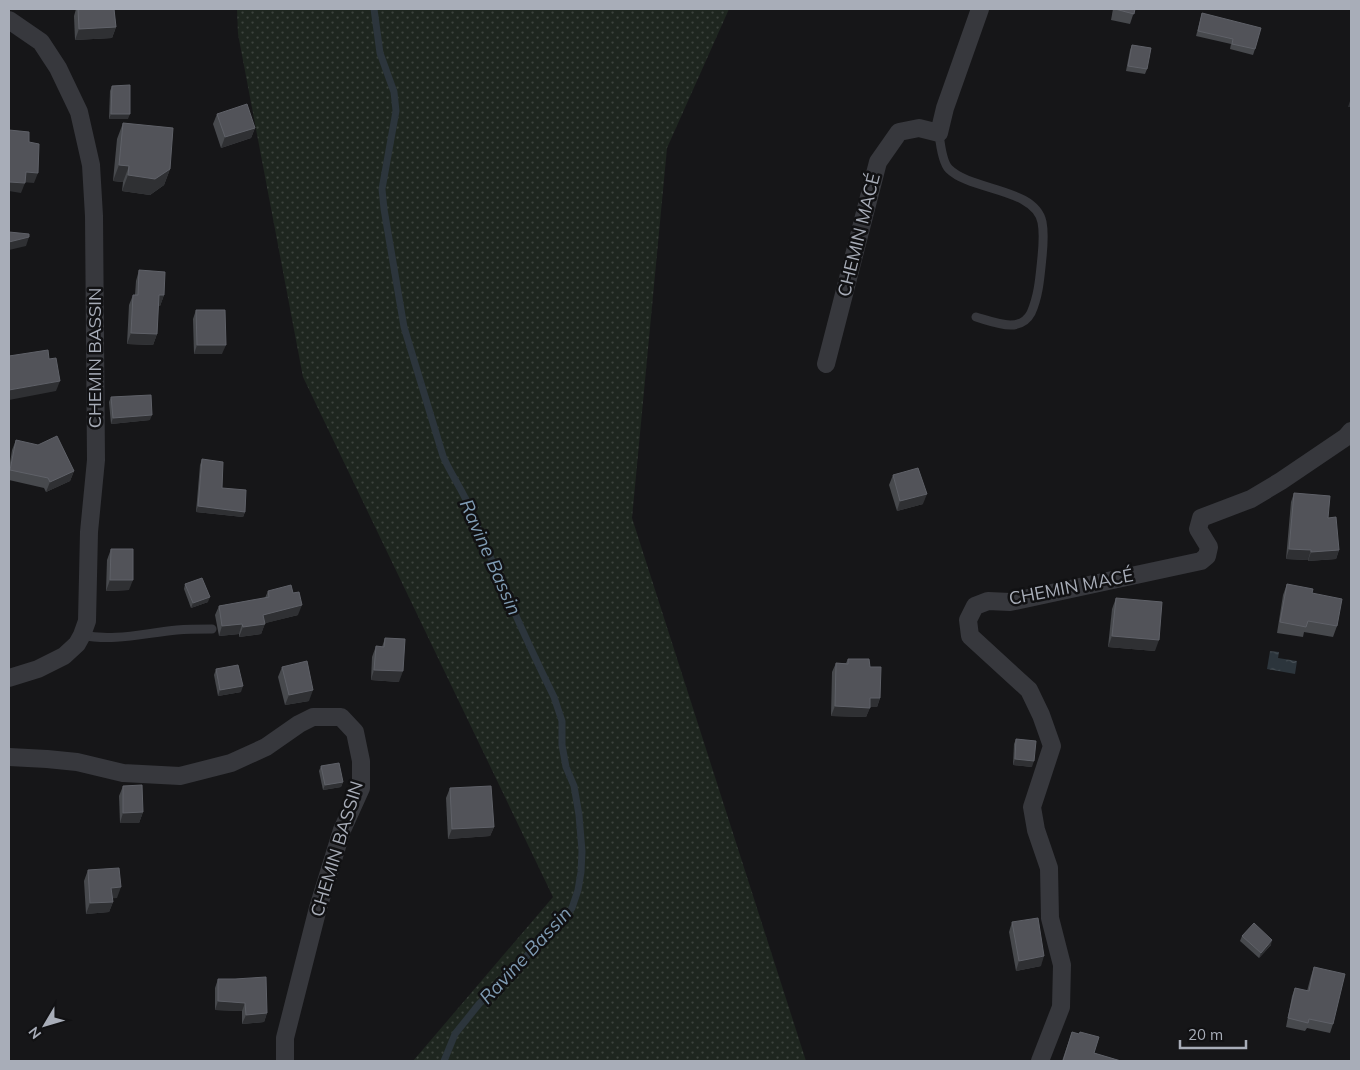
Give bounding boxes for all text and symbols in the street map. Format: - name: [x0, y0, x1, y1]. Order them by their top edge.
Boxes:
- street label: CHEMIN MACÉ: [832, 171, 885, 299]
- street label: CHEMIN BASSIN: [83, 288, 106, 428]
- water label: Ravine Bassin: [455, 495, 527, 619]
- street label: CHEMIN MACÉ: [1007, 563, 1135, 610]
- street label: CHEMIN BASSIN: [305, 778, 368, 919]
- water label: Ravine Bassin: [474, 901, 576, 1009]
- north arrow: [20, 1000, 70, 1050]
- scale bar: [1180, 1018, 1246, 1050]
- text: N: [24, 1023, 45, 1043]
- text: 20 m: [1188, 1025, 1223, 1044]

